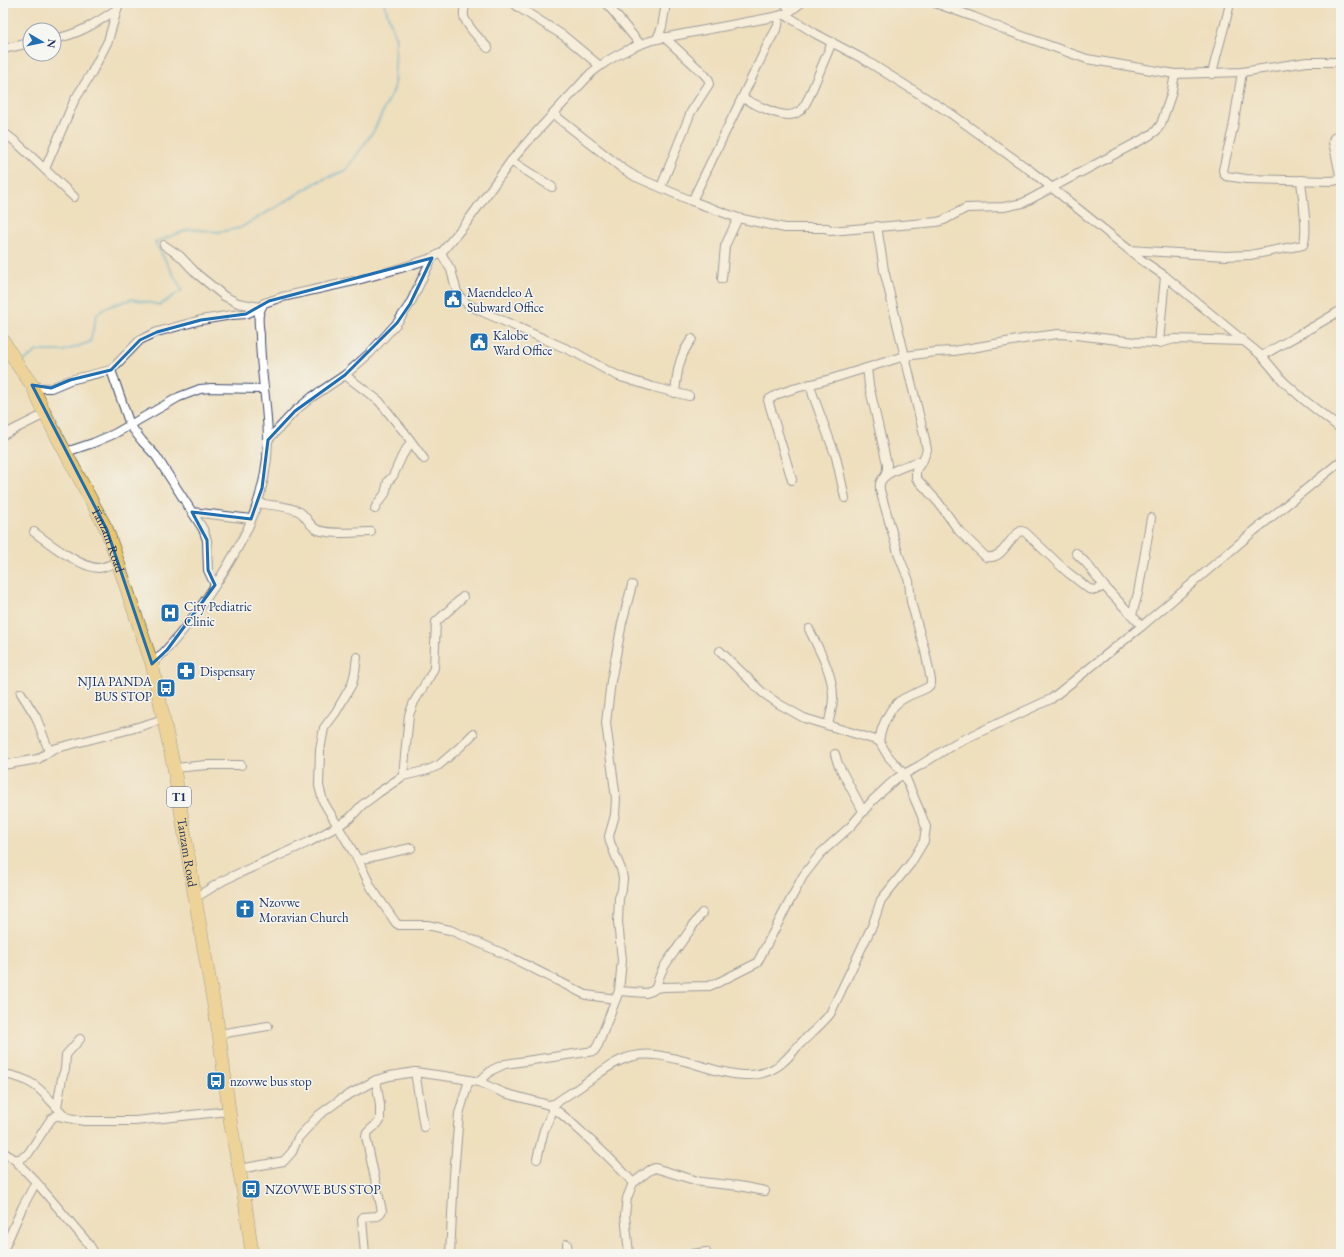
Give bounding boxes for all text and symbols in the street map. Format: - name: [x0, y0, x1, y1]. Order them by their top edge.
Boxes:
- north arrow: [22, 22, 62, 62]
- text: N: [44, 38, 59, 49]
- place label: Maendeleo A Subward Office: [467, 284, 544, 316]
- public building icon: Maendeleo A Subward Office: [442, 288, 464, 310]
- place label: Kalobe Ward Office: [493, 327, 552, 359]
- public building icon: Kalobe Ward Office: [468, 331, 490, 353]
- street label: Tanzam Road: [87, 503, 129, 575]
- place label: City Pediatric Clinic: [184, 598, 252, 630]
- hospital icon: City Pediatric Clinic: [159, 602, 181, 624]
- pharmacy icon: Dispensary: [175, 660, 197, 682]
- place label: Dispensary: [200, 663, 256, 680]
- place label: NJIA PANDA BUS STOP: [78, 673, 153, 705]
- bus stop icon: NJIA PANDA BUS STOP: [155, 677, 177, 699]
- road number: T1: [167, 787, 191, 807]
- street label: Tanzam Road: [174, 817, 202, 888]
- place label: Nzovwe Moravian Church: [259, 894, 349, 926]
- church icon: Nzovwe Moravian Church: [234, 898, 256, 920]
- bus stop icon: nzovwe bus stop: [205, 1070, 227, 1092]
- place label: nzovwe bus stop: [230, 1073, 312, 1090]
- bus stop icon: NZOVWE BUS STOP: [240, 1178, 262, 1200]
- place label: NZOVWE BUS STOP: [265, 1181, 381, 1198]

